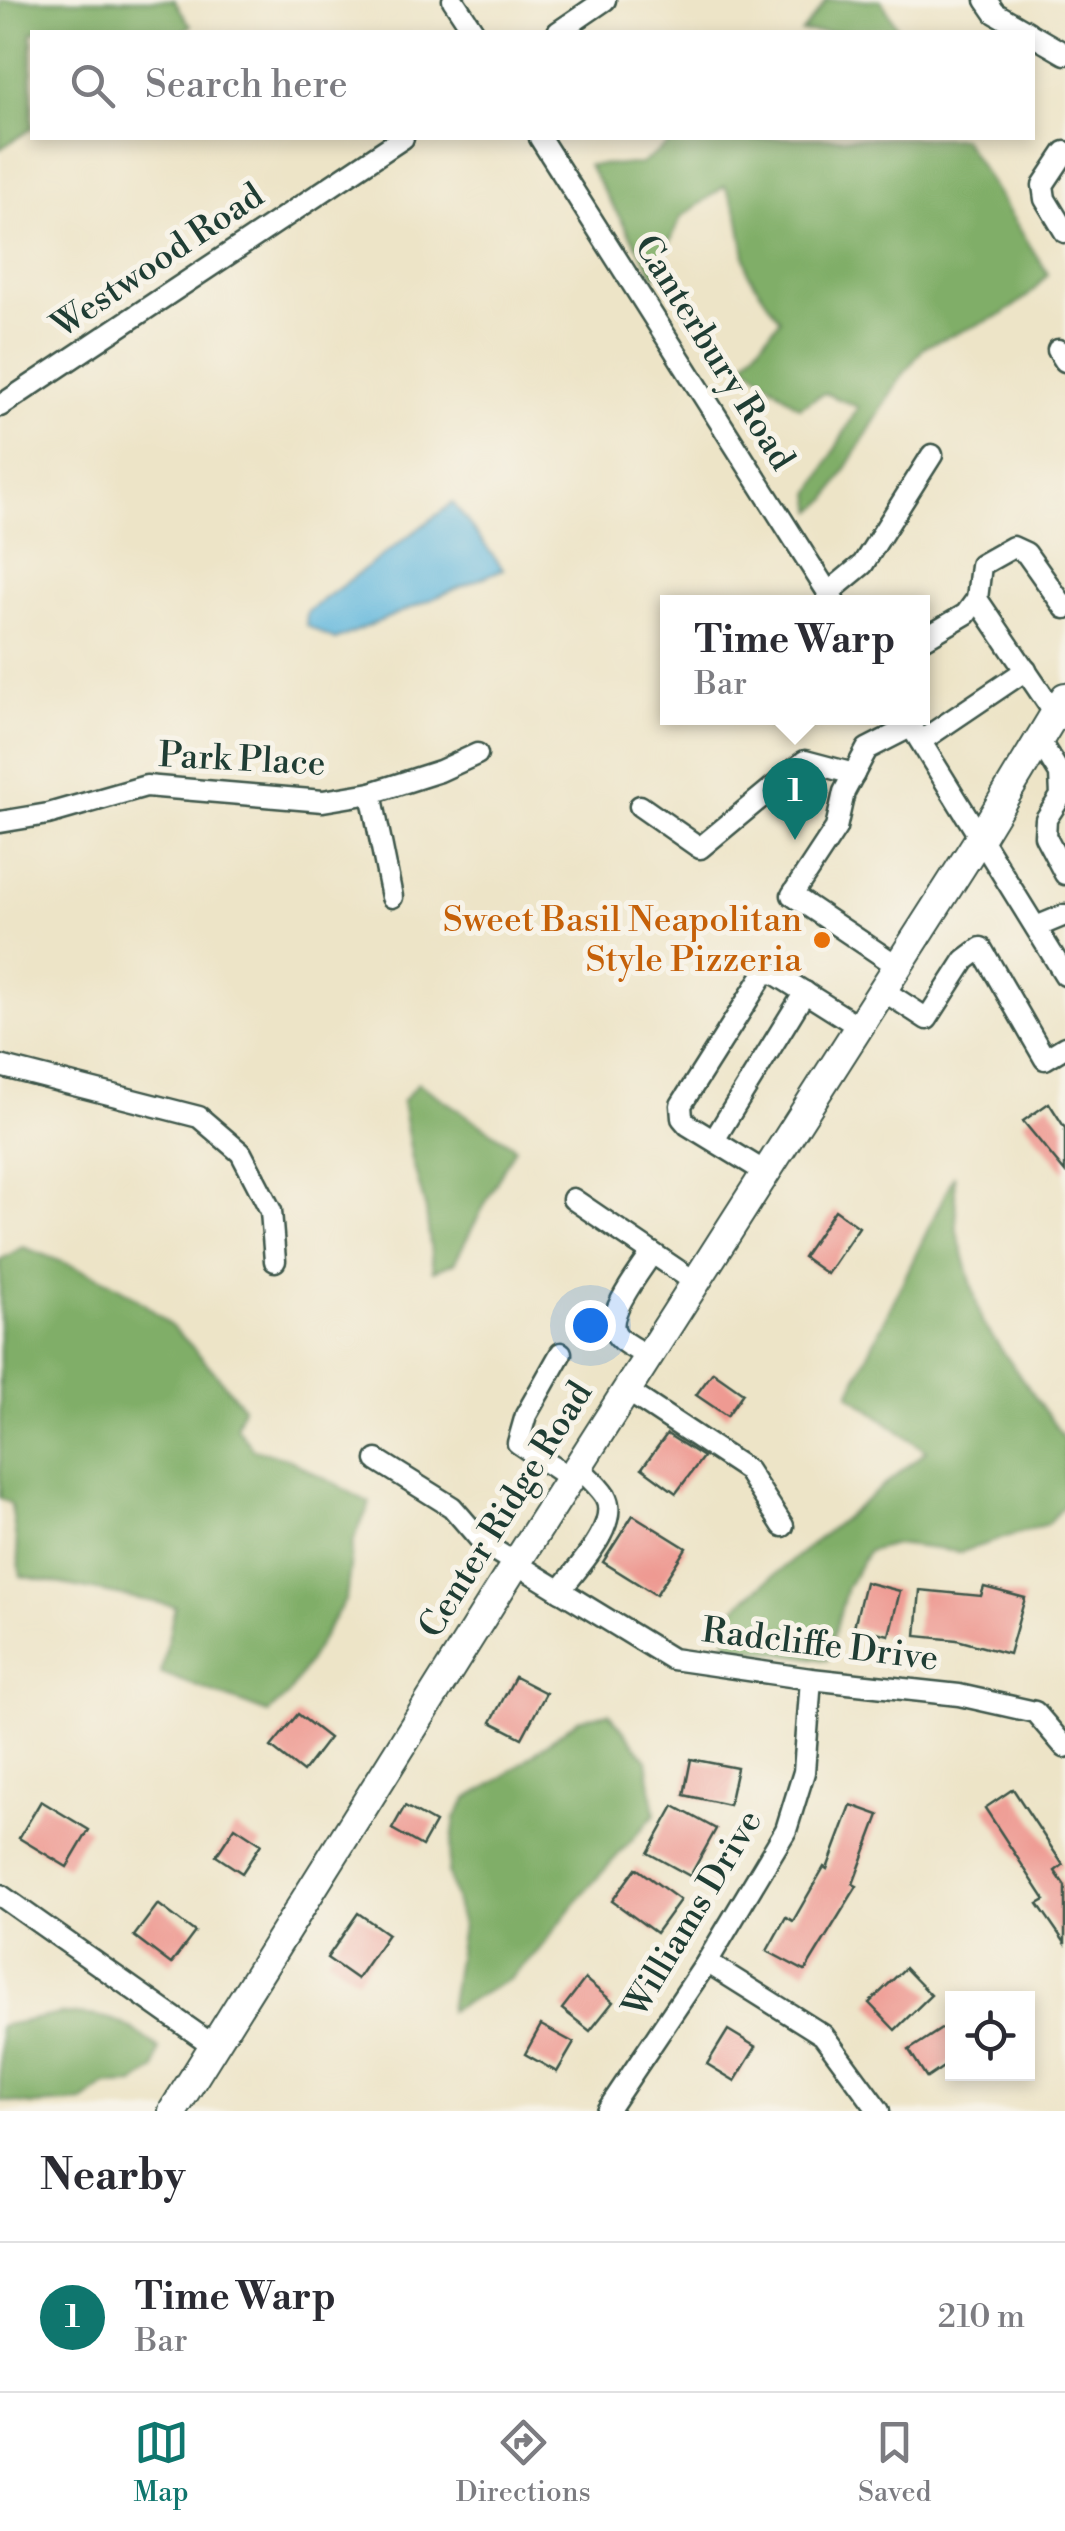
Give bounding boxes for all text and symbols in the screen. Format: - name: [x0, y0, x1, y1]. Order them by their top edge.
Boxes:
- search box: [30, 30, 1035, 140]
- icon: search: [65, 58, 120, 113]
- text: Search here: [145, 62, 348, 109]
- street label: Westwood Road: [43, 174, 272, 348]
- street label: Canterbury Road: [625, 228, 804, 479]
- popup: [660, 595, 930, 725]
- text: Time Warp: [695, 617, 895, 664]
- text: Bar: [695, 664, 747, 704]
- street label: Park Place: [157, 734, 327, 786]
- pin: 1: [762, 758, 828, 840]
- place label: Sweet Basil Neapolitan Style Pizzeria: [443, 899, 802, 982]
- marker: Sweet Basil Neapolitan Style Pizzeria: [811, 929, 833, 951]
- your location: [565, 1300, 616, 1351]
- street label: Center Ridge Road: [410, 1374, 602, 1646]
- street label: Radcliffe Drive: [699, 1609, 941, 1681]
- street label: Williams Drive: [614, 1802, 772, 2026]
- map controls: [945, 1991, 1035, 2081]
- button: locate: [945, 1991, 1035, 2081]
- text: Nearby: [40, 2150, 185, 2203]
- text: Time Warp: [135, 2274, 336, 2321]
- text: 1: [65, 2297, 80, 2337]
- text: 210 m: [938, 2297, 1025, 2337]
- text: Bar: [135, 2321, 188, 2361]
- tab: Map: [134, 2415, 189, 2510]
- tab: Directions: [456, 2415, 591, 2510]
- tab: Saved: [858, 2415, 931, 2510]

